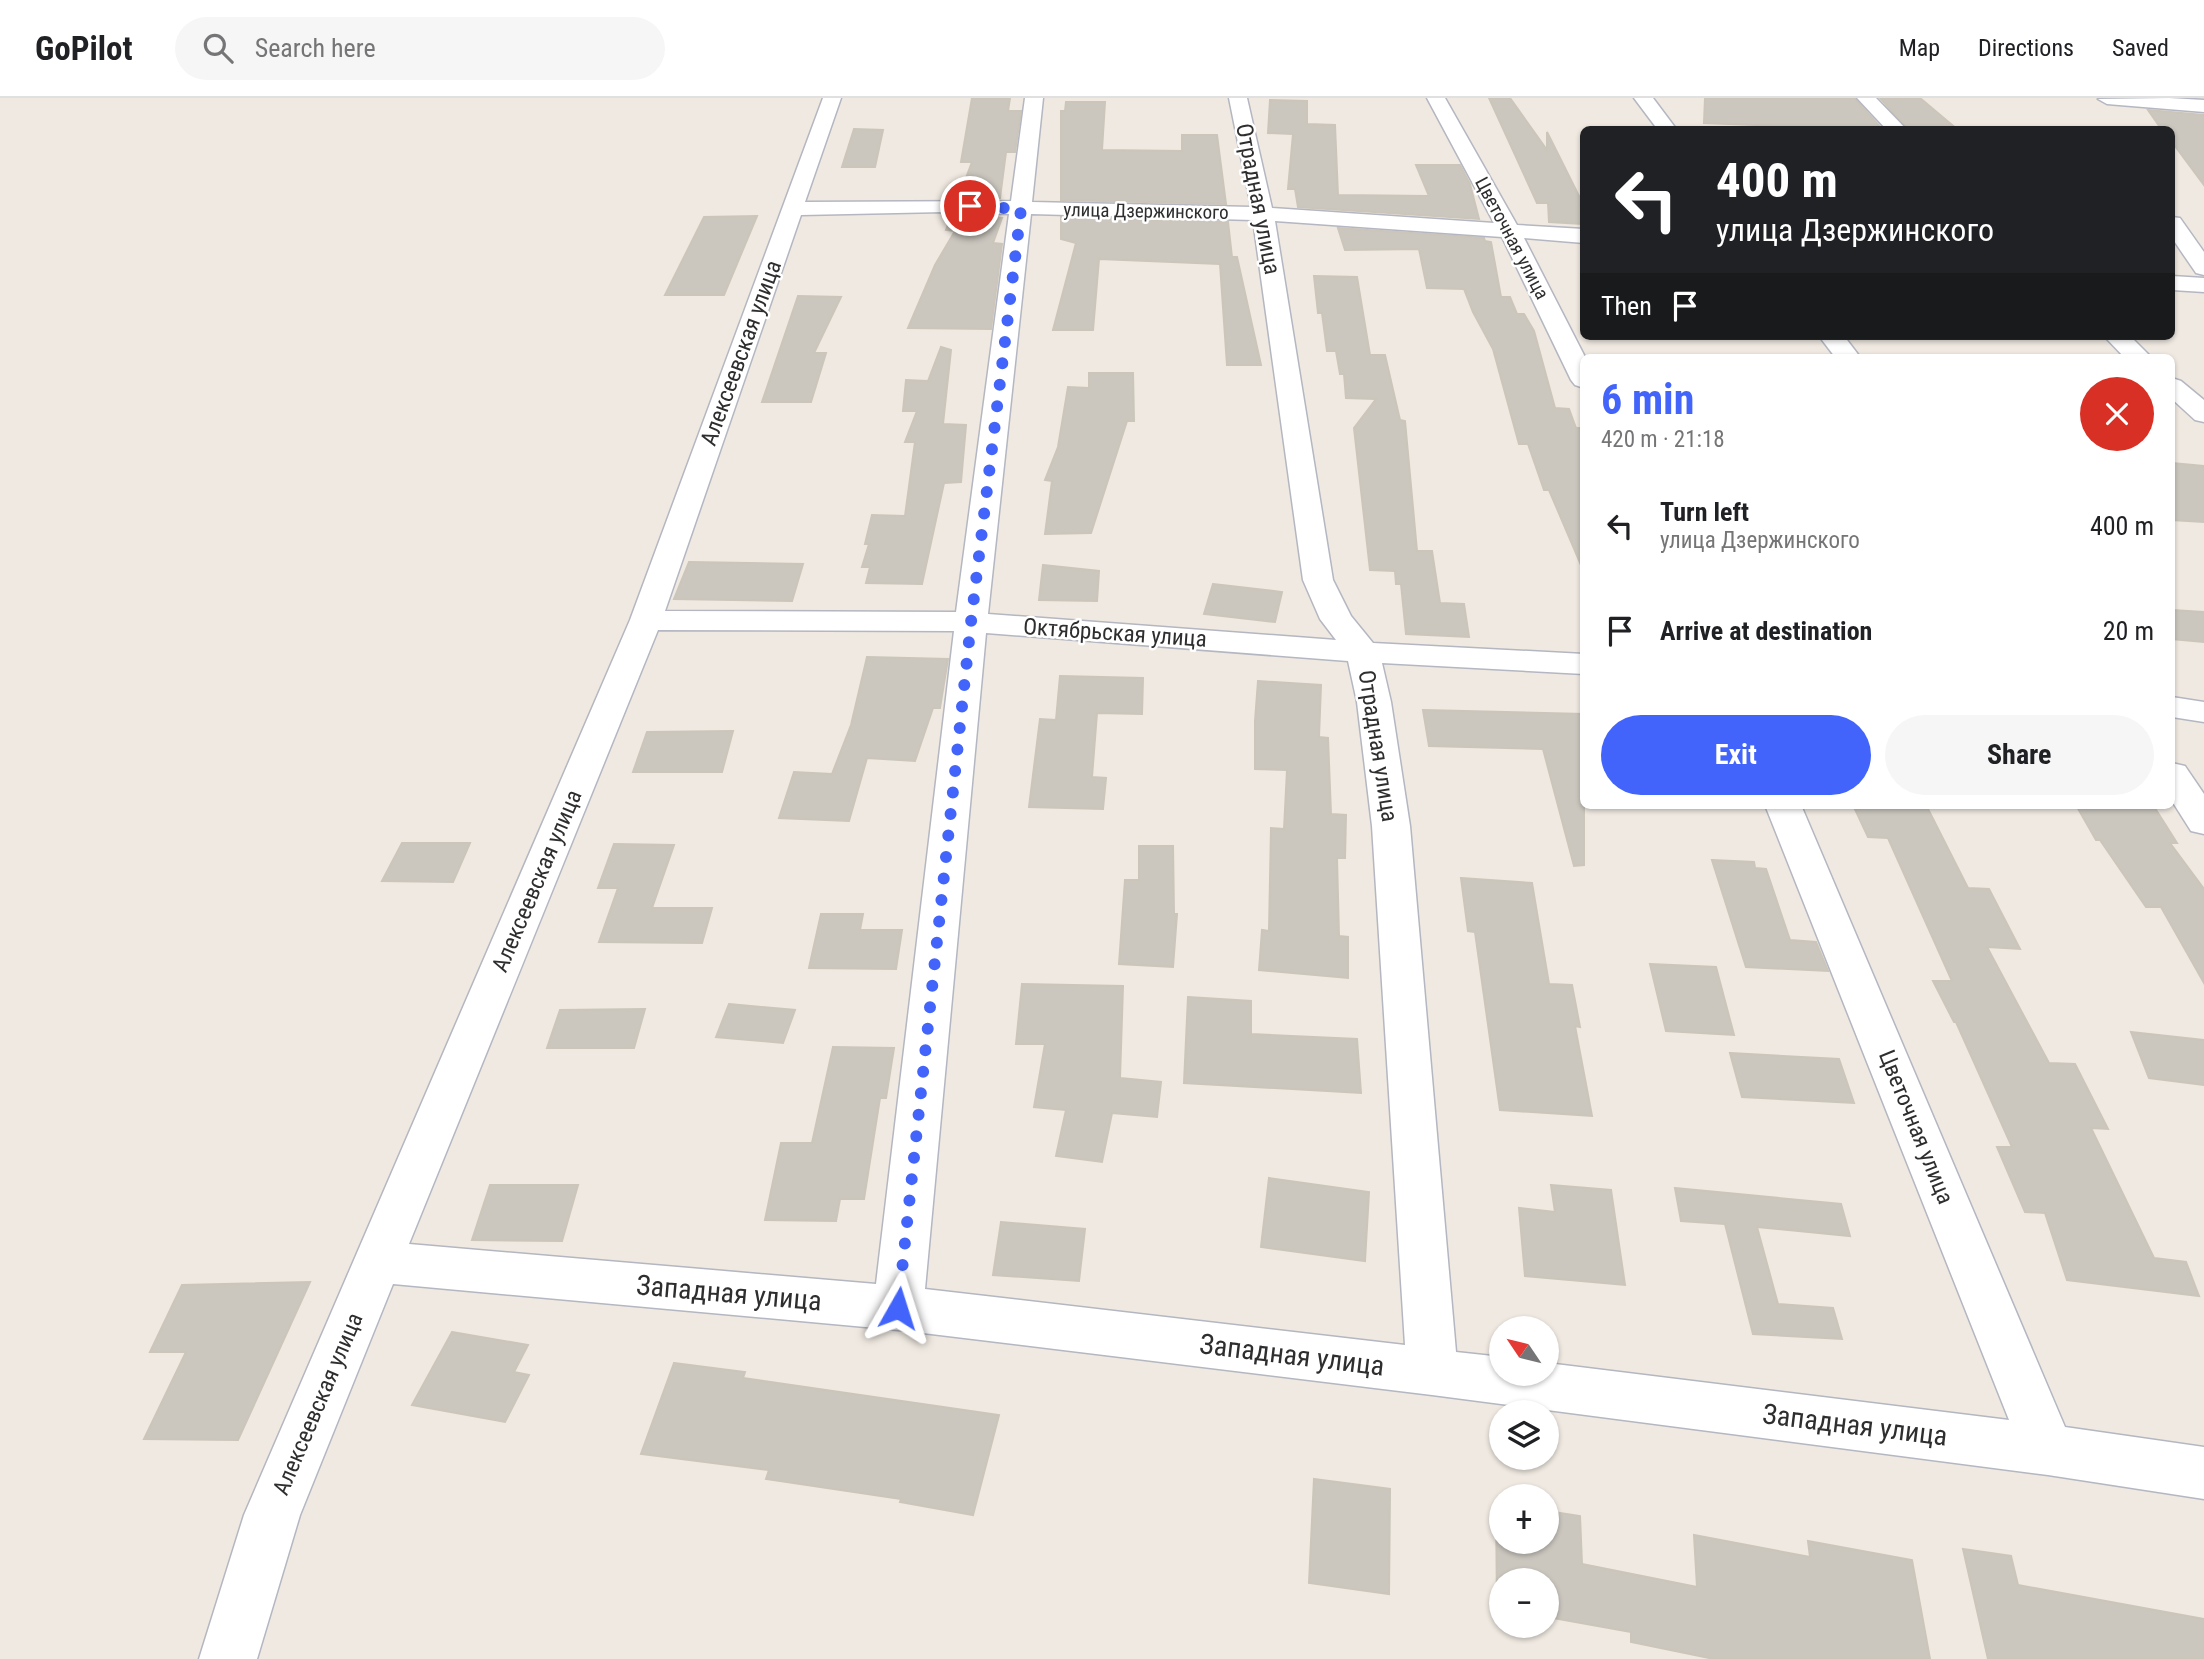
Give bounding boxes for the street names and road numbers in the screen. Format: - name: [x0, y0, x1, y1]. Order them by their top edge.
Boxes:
- street label: Отрадная улица: [1230, 121, 1286, 277]
- street label: Цветочная улица: [1470, 173, 1554, 303]
- street label: улица Дзержинского: [1063, 198, 1229, 224]
- street label: Алексеевская улица: [695, 257, 787, 449]
- street label: Октябрьская улица: [1022, 613, 1208, 653]
- street label: Отрадная улица: [1353, 668, 1403, 824]
- street label: Алексеевская улица: [486, 786, 588, 976]
- street label: Цветочная улица: [1873, 1046, 1959, 1208]
- street label: Западная улица: [635, 1268, 823, 1318]
- street label: Алексеевская улица: [267, 1309, 369, 1499]
- street label: Западная улица: [1198, 1327, 1386, 1383]
- street label: Западная улица: [1761, 1397, 1949, 1453]

